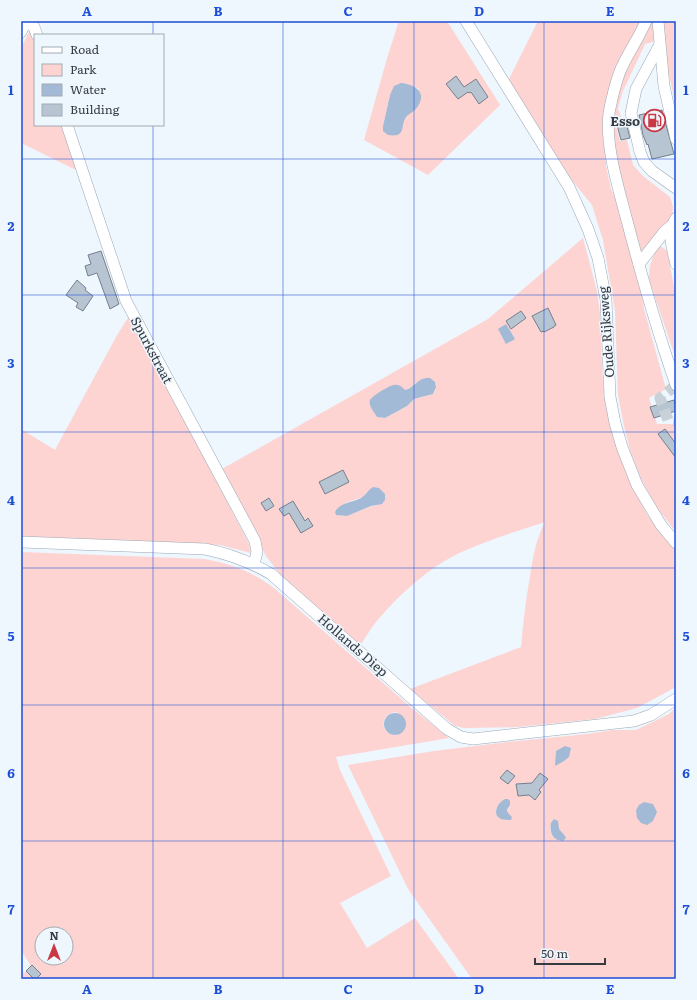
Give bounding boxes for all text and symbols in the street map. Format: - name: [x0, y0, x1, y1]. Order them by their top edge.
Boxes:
- text: A: [82, 1, 92, 20]
- text: B: [214, 1, 223, 20]
- text: C: [343, 1, 353, 20]
- text: D: [474, 1, 484, 20]
- text: E: [606, 1, 615, 20]
- legend: [34, 34, 164, 126]
- text: Road: [70, 40, 100, 58]
- text: Park: [70, 60, 97, 78]
- text: 1: [8, 80, 14, 99]
- text: Water: [70, 80, 106, 98]
- text: 1: [683, 80, 689, 99]
- text: Building: [70, 100, 120, 118]
- fuel station icon: Esso: [642, 108, 668, 134]
- place label: Esso: [610, 111, 640, 130]
- text: 2: [8, 216, 15, 235]
- text: 2: [683, 216, 690, 235]
- street label: Oude Rijksweg: [593, 285, 618, 378]
- street label: Spurkstraat: [127, 313, 178, 387]
- text: 3: [7, 353, 15, 372]
- text: 3: [682, 353, 690, 372]
- text: 4: [7, 490, 15, 509]
- text: 4: [682, 490, 690, 509]
- street label: Hollands Diep: [314, 609, 393, 681]
- text: 5: [7, 626, 15, 645]
- text: 5: [682, 626, 690, 645]
- text: 6: [7, 763, 15, 782]
- text: 6: [682, 763, 690, 782]
- text: 7: [7, 899, 15, 918]
- text: 7: [682, 899, 690, 918]
- north arrow: [34, 926, 74, 966]
- text: N: [49, 927, 59, 943]
- scale bar: [535, 940, 605, 966]
- text: 50 m: [541, 944, 568, 962]
- text: A: [82, 979, 92, 998]
- text: B: [214, 979, 223, 998]
- text: C: [343, 979, 353, 998]
- text: D: [474, 979, 484, 998]
- text: E: [606, 979, 615, 998]

